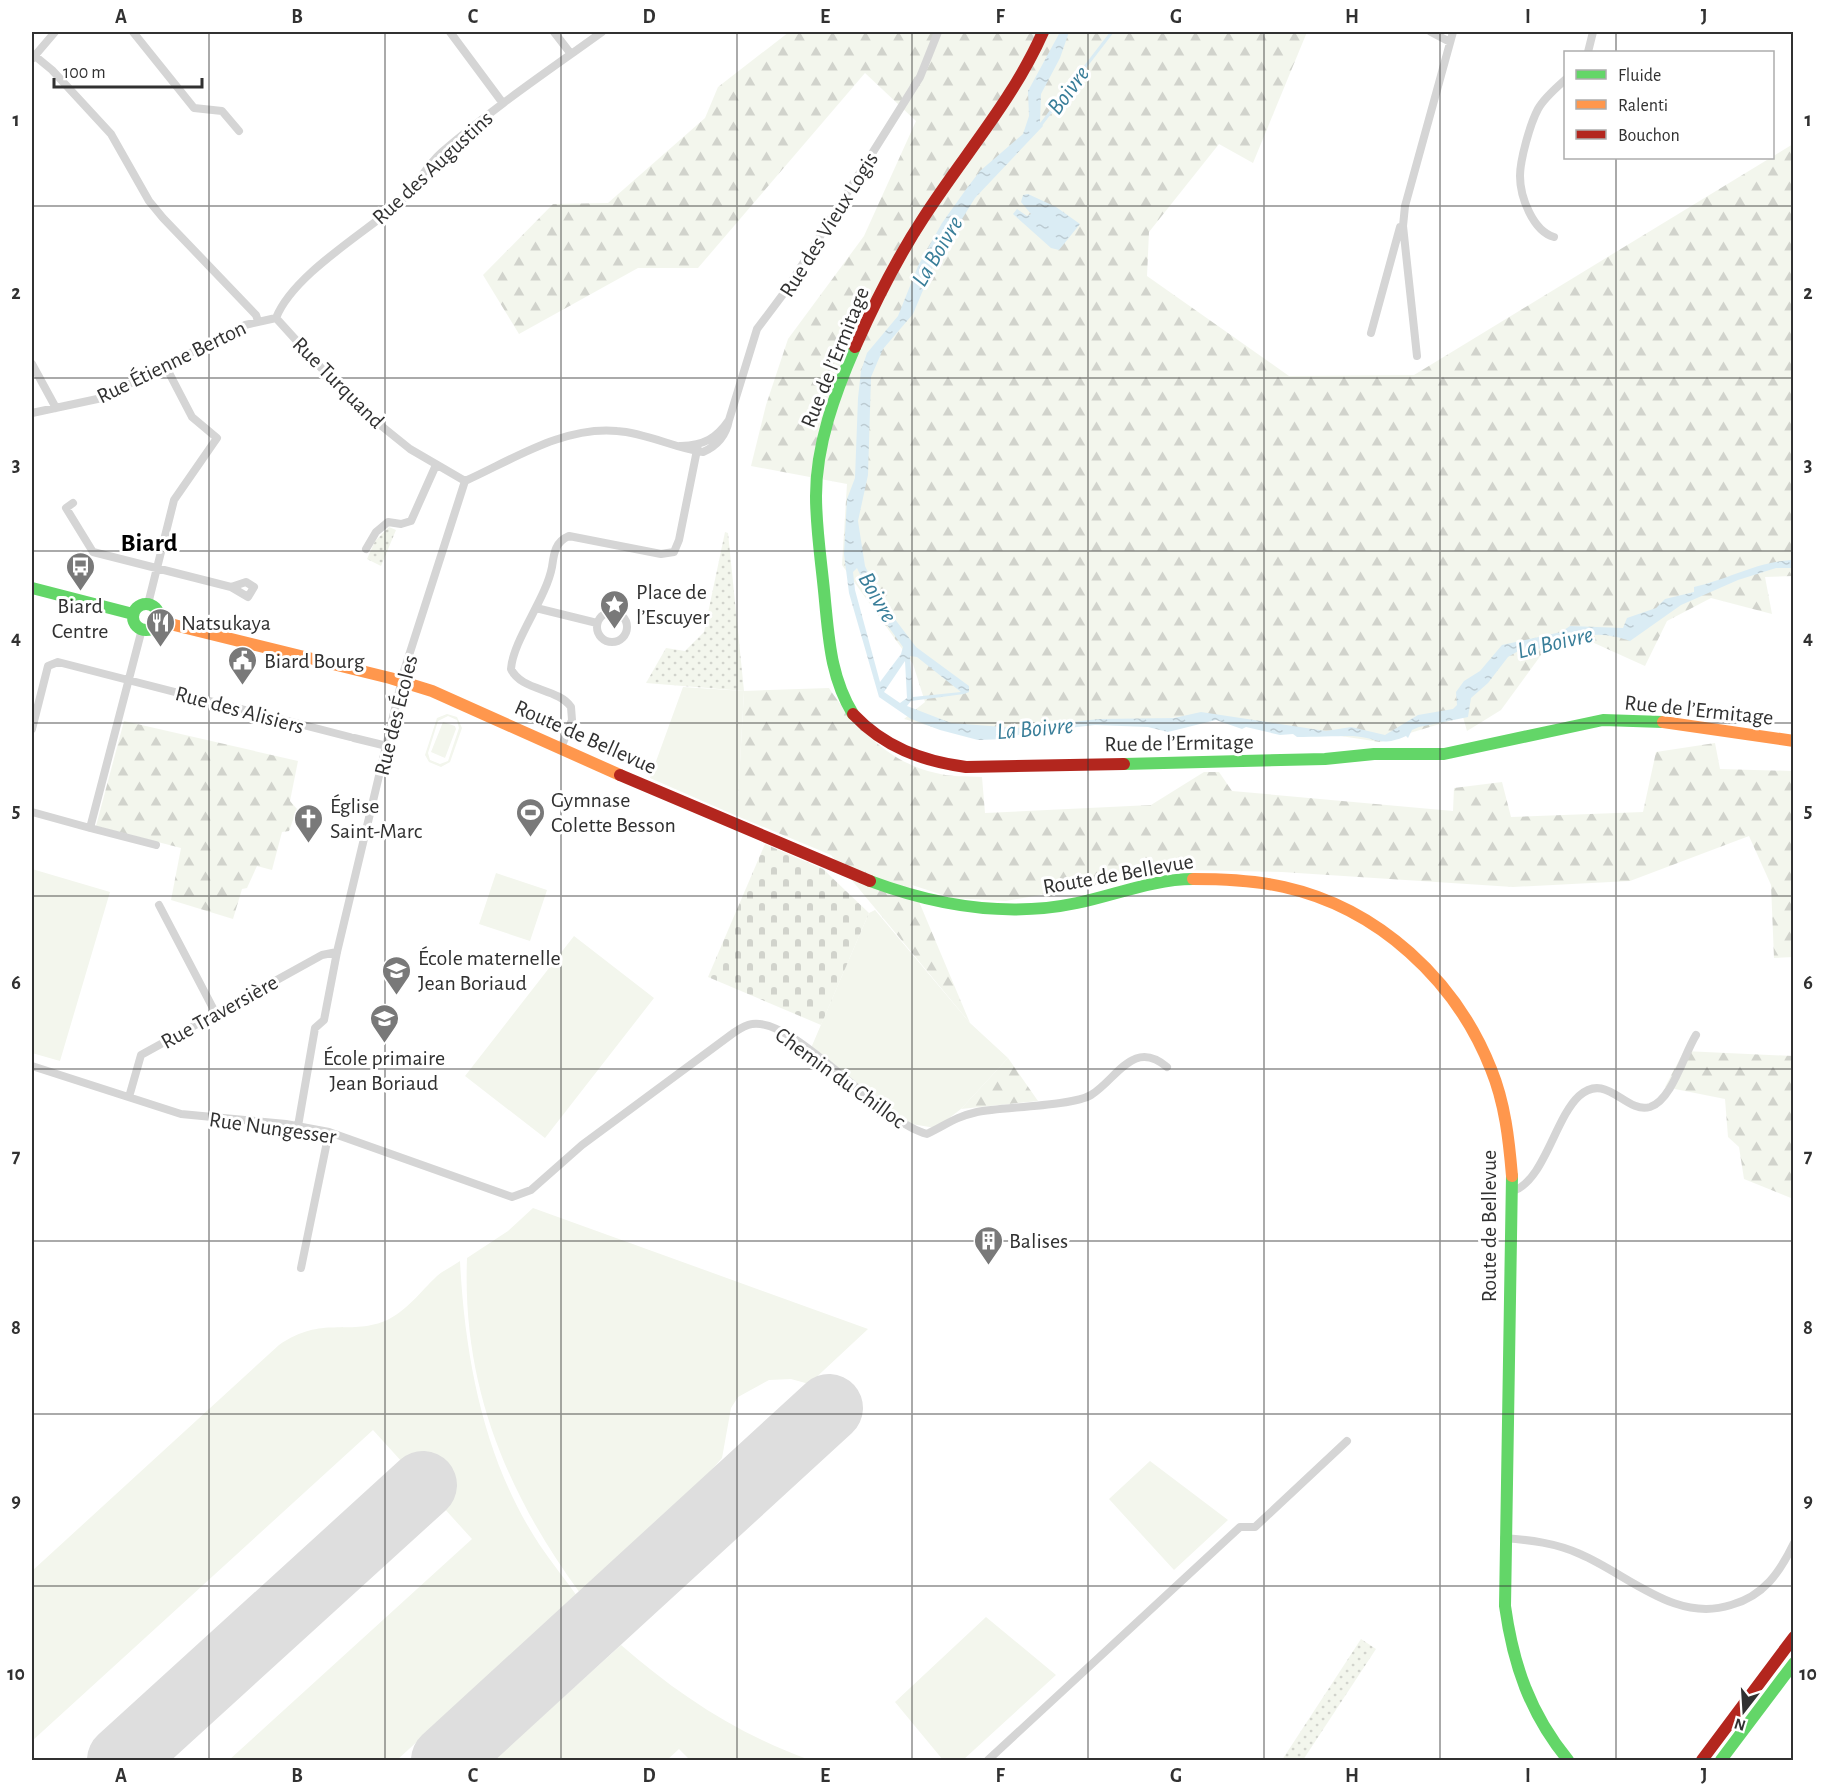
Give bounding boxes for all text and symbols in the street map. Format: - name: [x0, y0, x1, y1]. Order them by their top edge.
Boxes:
- text: A: [115, 7, 127, 27]
- text: B: [291, 7, 303, 27]
- text: C: [468, 7, 479, 27]
- text: D: [642, 7, 656, 27]
- text: E: [820, 7, 830, 27]
- text: F: [995, 7, 1005, 27]
- text: G: [1170, 7, 1182, 27]
- text: H: [1345, 7, 1359, 27]
- text: I: [1525, 7, 1531, 27]
- text: J: [1701, 7, 1707, 27]
- scale bar: [54, 51, 202, 89]
- legend: [1564, 51, 1774, 159]
- water label: Boivre: [1043, 62, 1095, 119]
- text: 100 m: [63, 64, 106, 82]
- text: Fluide: [1618, 67, 1661, 85]
- text: Ralenti: [1618, 97, 1668, 115]
- street label: Rue des Augustins: [368, 107, 497, 229]
- text: 1: [12, 110, 20, 130]
- text: 1: [1804, 110, 1812, 130]
- text: Bouchon: [1618, 127, 1680, 145]
- street label: Rue des Vieux Logis: [775, 148, 882, 301]
- water label: La Boivre: [908, 212, 968, 291]
- text: 2: [11, 283, 21, 303]
- text: 2: [1803, 283, 1813, 303]
- street label: Rue de l’Ermitage: [797, 284, 873, 431]
- street label: Rue Étienne Berton: [93, 315, 250, 408]
- street label: Rue Turquand: [288, 333, 388, 433]
- text: 3: [12, 455, 20, 475]
- text: 3: [1804, 455, 1812, 475]
- district label: Biard: [121, 530, 178, 556]
- bus stop icon: Biard Centre: [64, 550, 96, 592]
- water label: Boivre: [853, 568, 901, 627]
- place label: Place de l’Escuyer: [636, 581, 710, 628]
- place icon: Place de l’Escuyer: [599, 588, 631, 630]
- place label: Biard Centre: [52, 595, 108, 642]
- restaurant icon: Natsukaya: [144, 606, 176, 648]
- place label: Natsukaya: [181, 612, 271, 634]
- water label: La Boivre: [1515, 623, 1595, 663]
- text: 4: [11, 628, 21, 648]
- text: 4: [1803, 628, 1813, 648]
- public building icon: Biard Bourg: [227, 644, 259, 686]
- place label: Biard Bourg: [264, 650, 365, 672]
- street label: Rue des Écoles: [369, 653, 422, 778]
- street label: Rue des Alisiers: [173, 682, 307, 738]
- street label: Rue de l’Ermitage: [1623, 691, 1774, 729]
- street label: Route de Bellevue: [511, 696, 660, 778]
- water label: La Boivre: [996, 714, 1075, 744]
- street label: Rue de l’Ermitage: [1104, 731, 1254, 755]
- place label: Gymnase Colette Besson: [551, 789, 676, 836]
- place label: Église Saint-Marc: [330, 794, 423, 842]
- sports icon: Gymnase Colette Besson: [514, 796, 546, 838]
- text: 5: [12, 801, 20, 821]
- text: 5: [1804, 801, 1812, 821]
- church icon: Église Saint-Marc: [293, 802, 325, 844]
- street label: Route de Bellevue: [1041, 850, 1195, 898]
- place label: École maternelle Jean Boriaud: [418, 946, 561, 994]
- school or university icon: École maternelle Jean Boriaud: [381, 954, 413, 996]
- street label: Rue Traversière: [157, 971, 282, 1053]
- text: 6: [11, 973, 21, 993]
- text: 6: [1803, 973, 1813, 993]
- school or university icon: École primaire Jean Boriaud: [368, 1002, 400, 1044]
- street label: Chemin du Chilloc: [771, 1023, 910, 1133]
- place label: École primaire Jean Boriaud: [323, 1046, 445, 1094]
- street label: Rue Nungesser: [208, 1108, 338, 1148]
- text: 7: [12, 1146, 21, 1166]
- text: 7: [1804, 1146, 1813, 1166]
- street label: Route de Bellevue: [1478, 1150, 1500, 1302]
- building icon: Balises: [972, 1224, 1004, 1266]
- place label: Balises: [1009, 1230, 1068, 1252]
- text: 8: [11, 1318, 21, 1338]
- text: 8: [1803, 1318, 1813, 1338]
- text: 9: [11, 1491, 21, 1511]
- text: 9: [1803, 1491, 1813, 1511]
- text: 10: [7, 1664, 25, 1684]
- text: 10: [1799, 1664, 1817, 1684]
- north arrow: [1714, 1681, 1774, 1741]
- text: N: [1732, 1715, 1748, 1734]
- text: A: [115, 1766, 127, 1786]
- text: B: [291, 1766, 303, 1786]
- text: C: [468, 1766, 479, 1786]
- text: D: [642, 1766, 656, 1786]
- text: E: [820, 1766, 830, 1786]
- text: F: [995, 1766, 1005, 1786]
- text: G: [1170, 1766, 1182, 1786]
- text: H: [1345, 1766, 1359, 1786]
- text: I: [1525, 1766, 1531, 1786]
- text: J: [1701, 1766, 1707, 1786]

